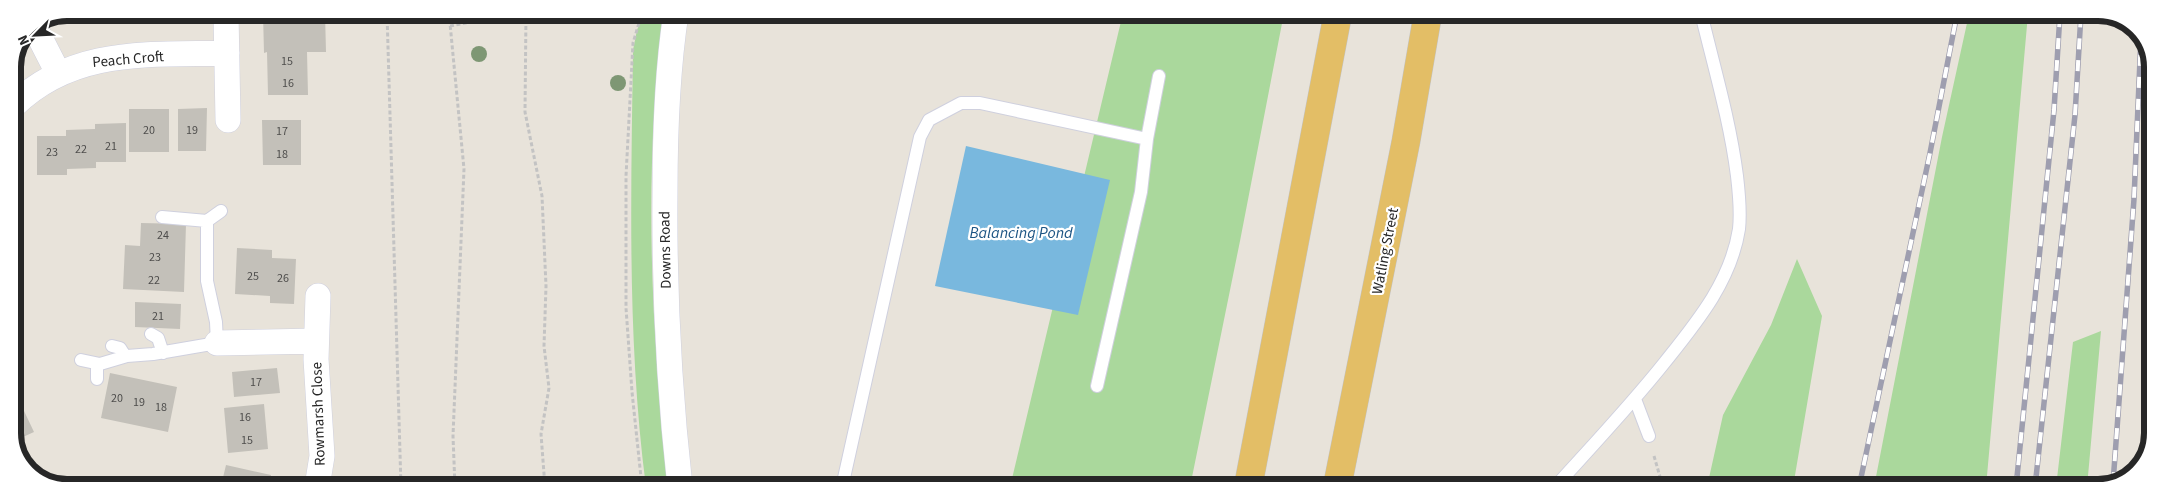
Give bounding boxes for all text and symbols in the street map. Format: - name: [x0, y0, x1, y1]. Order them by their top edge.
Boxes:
- north arrow: [10, 10, 60, 60]
- text: N: [13, 32, 35, 48]
- street label: Peach Croft: [91, 46, 165, 73]
- house number: 15: [281, 53, 293, 70]
- house number: 16: [282, 75, 294, 92]
- house number: 20: [143, 122, 155, 139]
- house number: 19: [186, 122, 198, 139]
- house number: 17: [276, 123, 288, 140]
- house number: 21: [105, 138, 117, 155]
- house number: 22: [75, 141, 87, 158]
- house number: 23: [46, 144, 58, 161]
- house number: 18: [276, 146, 288, 163]
- street label: Watling Street: [1367, 206, 1404, 296]
- street label: Downs Road: [654, 211, 677, 289]
- water label: Balancing Pond: [969, 222, 1073, 244]
- house number: 24: [157, 227, 169, 244]
- house number: 23: [149, 249, 161, 266]
- house number: 25: [247, 268, 259, 285]
- house number: 26: [277, 270, 289, 287]
- house number: 22: [148, 272, 160, 289]
- house number: 21: [152, 308, 164, 325]
- street label: Rowmarsh Close: [306, 362, 331, 466]
- house number: 17: [250, 374, 262, 391]
- house number: 20: [111, 390, 123, 407]
- house number: 19: [133, 394, 145, 411]
- house number: 18: [155, 399, 167, 416]
- house number: 16: [239, 409, 251, 426]
- house number: 15: [241, 432, 253, 449]

